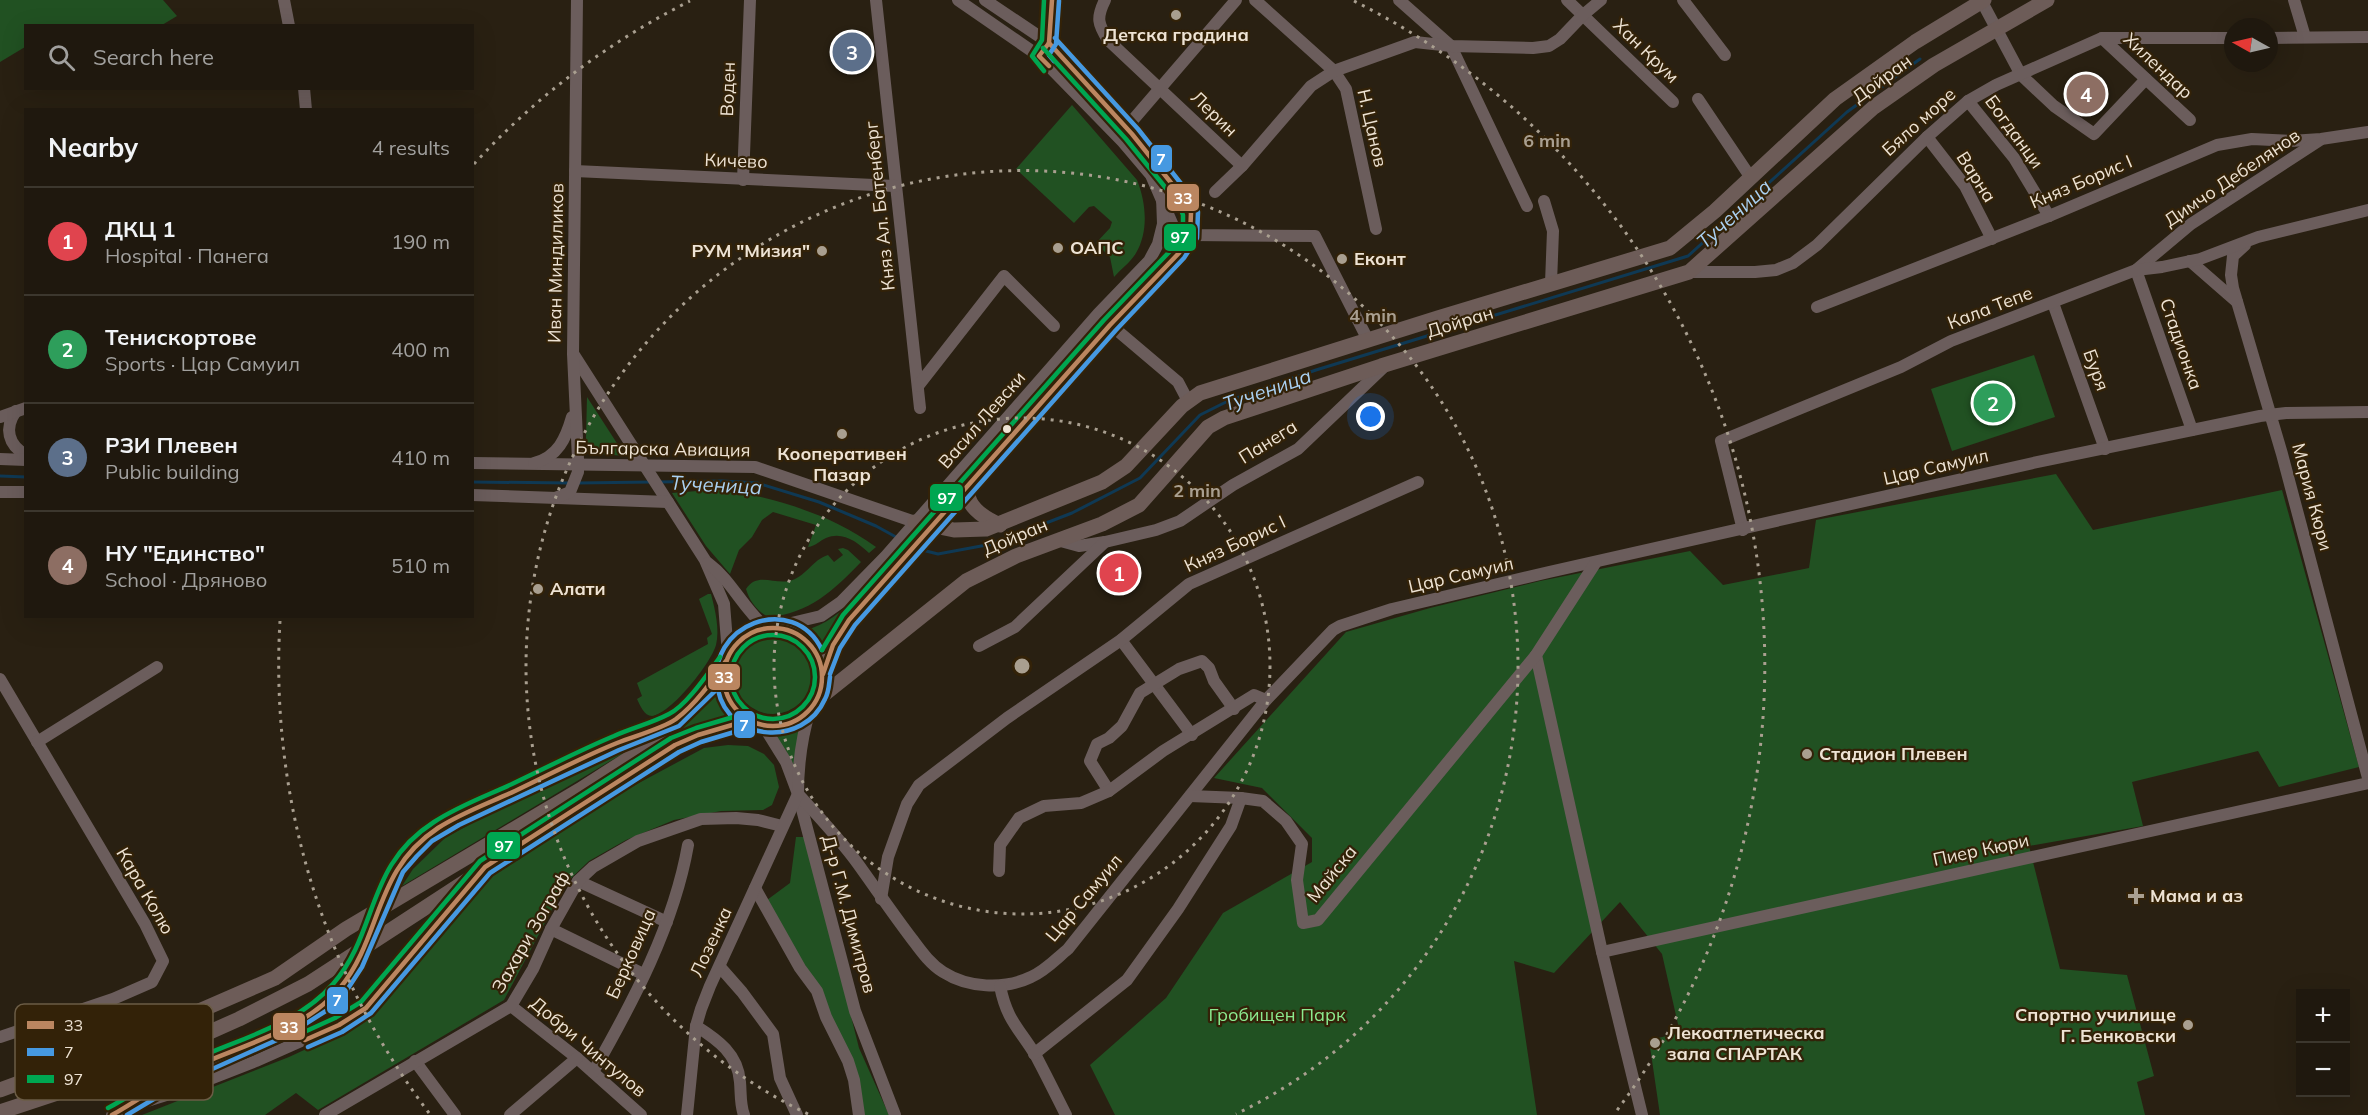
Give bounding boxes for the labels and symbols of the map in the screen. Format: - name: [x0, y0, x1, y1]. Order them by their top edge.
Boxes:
- marker: Детска градина: [1169, 8, 1183, 22]
- street label: Хан Крум: [1609, 14, 1684, 88]
- north arrow: [2224, 18, 2278, 72]
- place label: Детска градина: [1103, 23, 1249, 46]
- street label: Хилендар: [2119, 28, 2198, 104]
- pin: 3: [832, 29, 872, 74]
- street label: Дойран: [1847, 49, 1916, 108]
- street label: Воден: [715, 61, 740, 117]
- pin: 4: [2066, 72, 2106, 116]
- street label: Бяло море: [1877, 83, 1960, 161]
- street label: Лерин: [1186, 86, 1243, 141]
- street label: Н. Цанов: [1352, 87, 1393, 169]
- street label: Богданци: [1980, 91, 2049, 173]
- street label: Княз Ал. Батенберг: [859, 120, 900, 292]
- street label: Димчо Дебелянов: [2159, 124, 2304, 232]
- text: 6 min: [1523, 129, 1571, 152]
- line badge: 7: [1150, 144, 1173, 173]
- street label: Варна: [1952, 147, 2001, 206]
- street label: Кичево: [704, 148, 768, 173]
- text: 7: [1156, 149, 1166, 169]
- street label: Княз Борис I: [2026, 150, 2136, 213]
- water label: Тученица: [1691, 174, 1776, 254]
- street label: Иван Миндиликов: [543, 183, 568, 343]
- line badge: 33: [1166, 183, 1200, 212]
- text: 33: [1173, 188, 1193, 208]
- line badge: 97: [1163, 223, 1197, 252]
- text: 97: [1170, 227, 1190, 247]
- place label: ОАПС: [1070, 236, 1124, 259]
- place label: РУМ "Мизия": [691, 239, 810, 262]
- marker: ОАПС: [1051, 241, 1065, 255]
- marker: РУМ "Мизия": [815, 244, 829, 258]
- place label: Еконт: [1354, 247, 1406, 270]
- marker: Еконт: [1335, 252, 1349, 266]
- street label: Кала Тепе: [1944, 281, 2036, 334]
- street label: Стадионка: [2155, 295, 2208, 393]
- street label: Дойран: [1424, 301, 1496, 343]
- text: 4 min: [1349, 304, 1397, 327]
- street label: Буря: [2078, 346, 2115, 394]
- water label: Тученица: [1219, 363, 1314, 416]
- street label: Васил Левски: [933, 366, 1030, 473]
- pin: 2: [1974, 380, 2012, 426]
- your location: [1356, 402, 1385, 431]
- street label: Панега: [1234, 415, 1301, 468]
- unlabelled marker: [1001, 423, 1013, 435]
- marker: Кооперативен Пазар: [835, 427, 849, 441]
- street label: Българска Авиация: [575, 435, 751, 462]
- street label: Мария Кюри: [2287, 441, 2338, 553]
- place label: Кооперативен Пазар: [777, 442, 907, 486]
- street label: Цар Самуил: [1881, 443, 1991, 490]
- water label: Тученица: [669, 470, 763, 499]
- text: 2 min: [1173, 479, 1221, 502]
- line badge: 97: [929, 483, 964, 512]
- text: 97: [937, 488, 957, 508]
- street label: Княз Борис I: [1180, 510, 1289, 577]
- street label: Дойран: [979, 513, 1051, 560]
- pin: 1: [1100, 550, 1138, 596]
- street label: Цар Самуил: [1406, 551, 1516, 598]
- place label: Алати: [550, 577, 606, 600]
- marker: Алати: [531, 582, 545, 596]
- centre of rings: [1012, 656, 1032, 676]
- line badge: 33: [707, 663, 741, 691]
- text: 33: [714, 667, 734, 687]
- line badge: 7: [733, 710, 756, 739]
- text: 7: [739, 715, 749, 735]
- place label: Стадион Плевен: [1819, 742, 1968, 765]
- marker: Стадион Плевен: [1800, 747, 1814, 761]
- street label: Пиер Кюри: [1931, 828, 2031, 871]
- line badge: 97: [486, 831, 521, 860]
- street label: Д-р Г.М. Димитров: [817, 832, 882, 996]
- text: 97: [494, 836, 514, 856]
- street label: Майска: [1302, 840, 1362, 907]
- street label: Кара Колю: [111, 843, 179, 938]
- street label: Цар Самуил: [1040, 849, 1127, 946]
- street label: Захари Зограф: [486, 867, 575, 997]
- place label: Мама и аз: [2150, 884, 2243, 907]
- marker: Мама и аз: [2127, 887, 2145, 905]
- street label: Лозенка: [684, 903, 737, 981]
- street label: Берковица: [601, 905, 661, 1002]
- line badge: 7: [326, 986, 349, 1015]
- text: 7: [332, 990, 342, 1010]
- street label: Добри Чинтулов: [526, 991, 651, 1102]
- park label: Гробищен Парк: [1208, 1003, 1346, 1026]
- place label: Спортно училище Г. Бенковски: [2015, 1003, 2176, 1047]
- legend: [15, 1004, 213, 1100]
- line badge: 33: [272, 1012, 306, 1041]
- text: 33: [64, 1015, 83, 1035]
- text: 33: [279, 1017, 299, 1037]
- marker: Спортно училище Г. Бенковски: [2181, 1018, 2195, 1032]
- place label: Лекоатлетическа зала СПАРТАК: [1667, 1021, 1825, 1065]
- marker: Лекоатлетическа зала СПАРТАК: [1648, 1036, 1662, 1050]
- text: 7: [64, 1042, 74, 1062]
- text: 97: [64, 1069, 83, 1089]

